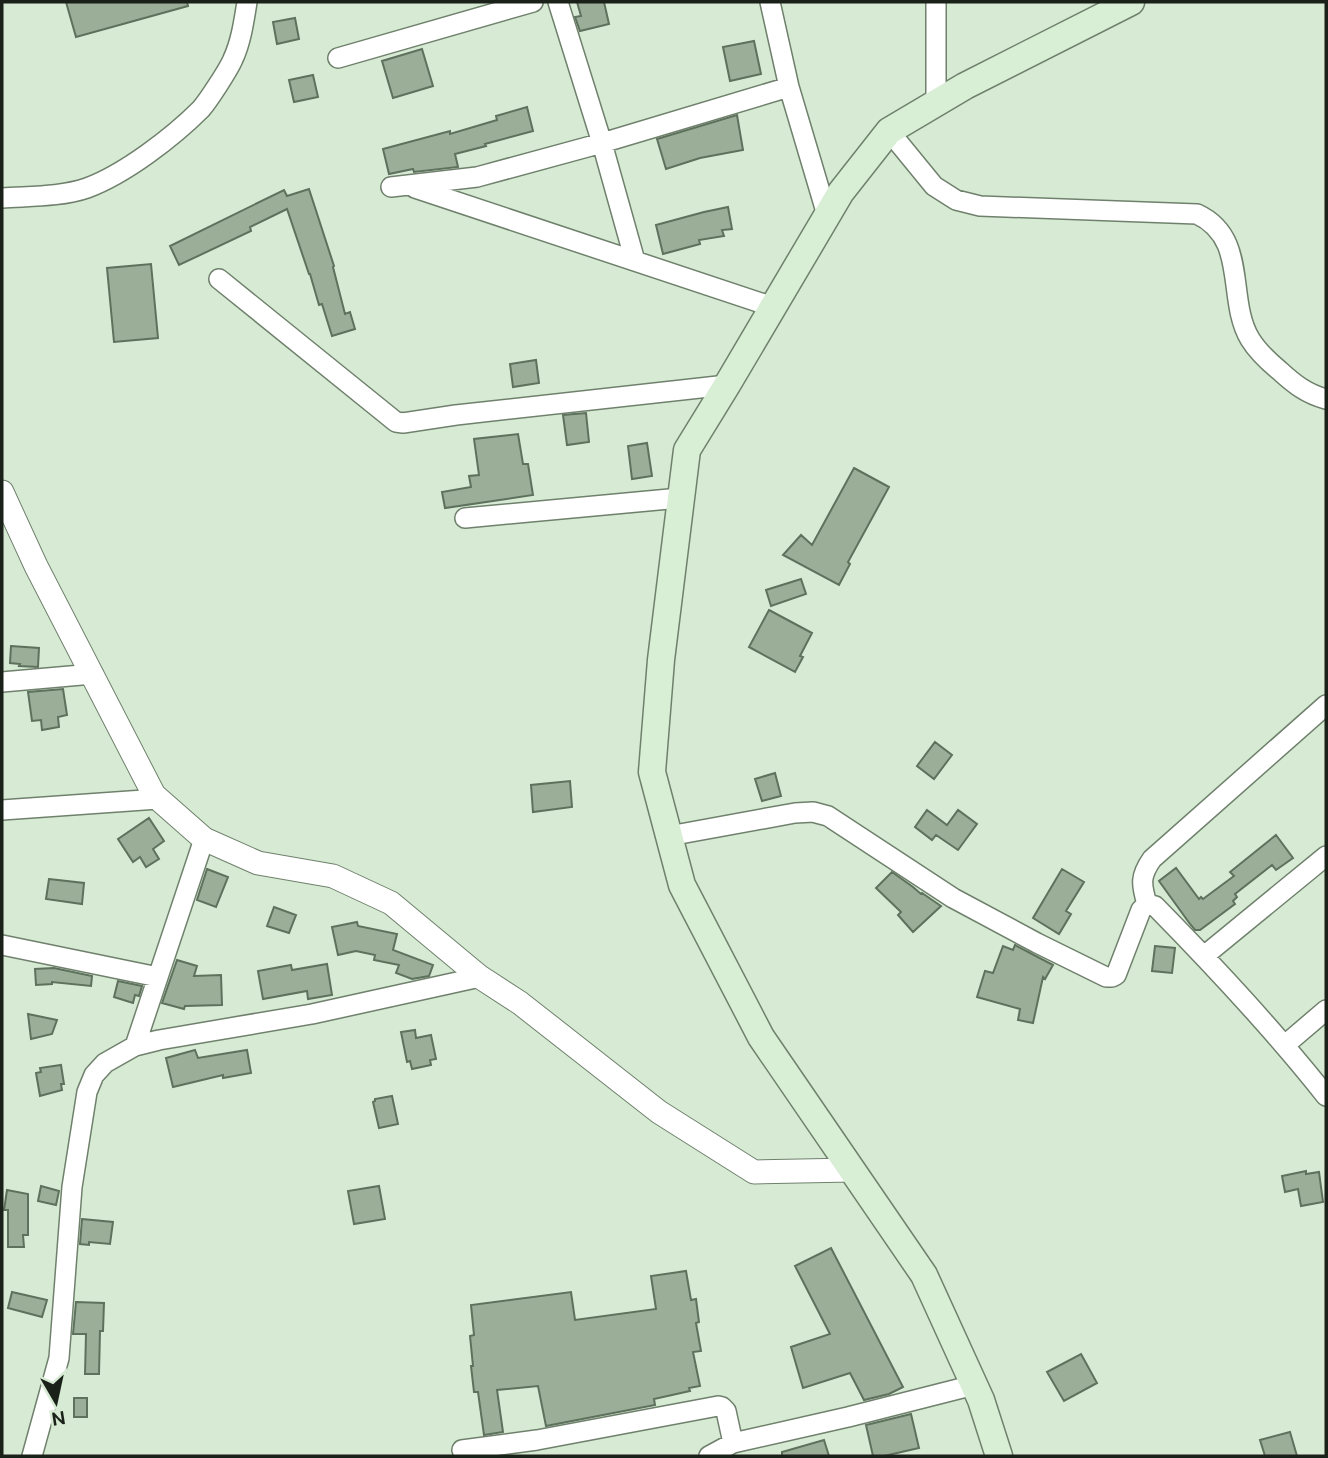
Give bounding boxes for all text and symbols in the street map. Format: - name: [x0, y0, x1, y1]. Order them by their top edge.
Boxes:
- north arrow: [21, 1367, 91, 1437]
- text: N: [50, 1407, 67, 1431]

